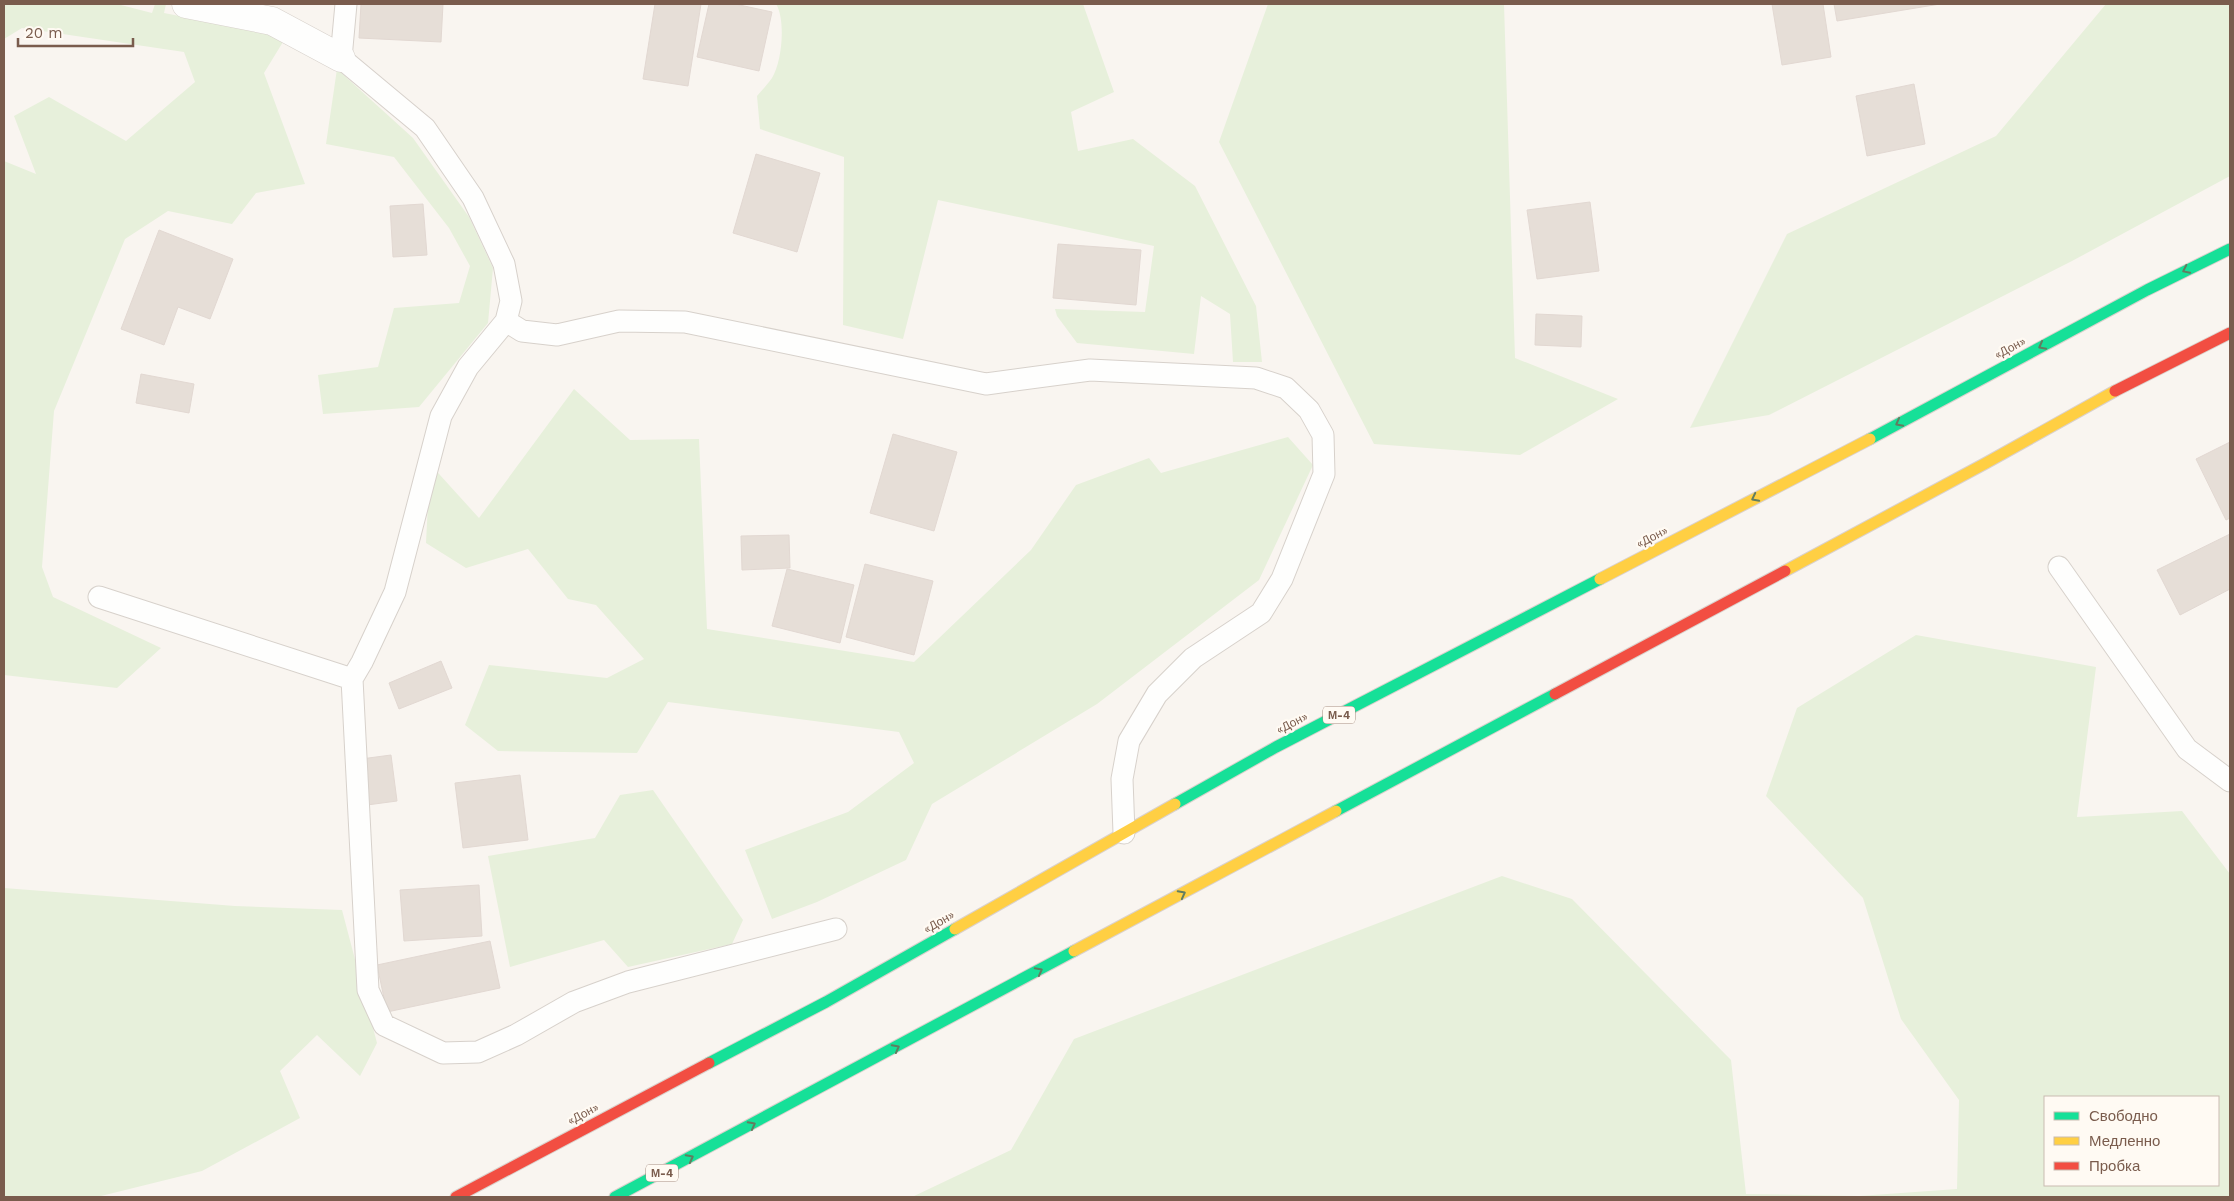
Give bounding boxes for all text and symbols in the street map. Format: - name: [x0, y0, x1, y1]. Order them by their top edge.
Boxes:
- scale bar: [18, 15, 132, 47]
- text: 20 m: [25, 24, 63, 42]
- one-way arrow: [2183, 264, 2192, 274]
- street label: «Дон»: [1992, 334, 2028, 362]
- one-way arrow: [2039, 340, 2048, 350]
- one-way arrow: [1896, 417, 1905, 427]
- one-way arrow: [1752, 492, 1761, 502]
- street label: «Дон»: [1634, 523, 1670, 551]
- road number: М-4: [1323, 706, 1355, 724]
- street label: «Дон»: [1274, 709, 1310, 737]
- one-way arrow: [1177, 890, 1186, 900]
- street label: «Дон»: [921, 908, 957, 936]
- one-way arrow: [1033, 967, 1042, 977]
- one-way arrow: [890, 1044, 899, 1054]
- legend: [2044, 1096, 2219, 1186]
- street label: «Дон»: [565, 1100, 601, 1128]
- text: Свободно: [2089, 1107, 2158, 1125]
- one-way arrow: [747, 1121, 756, 1131]
- text: Медленно: [2089, 1132, 2160, 1150]
- one-way arrow: [684, 1154, 693, 1164]
- text: Пробка: [2089, 1157, 2141, 1175]
- road number: М-4: [646, 1164, 678, 1182]

